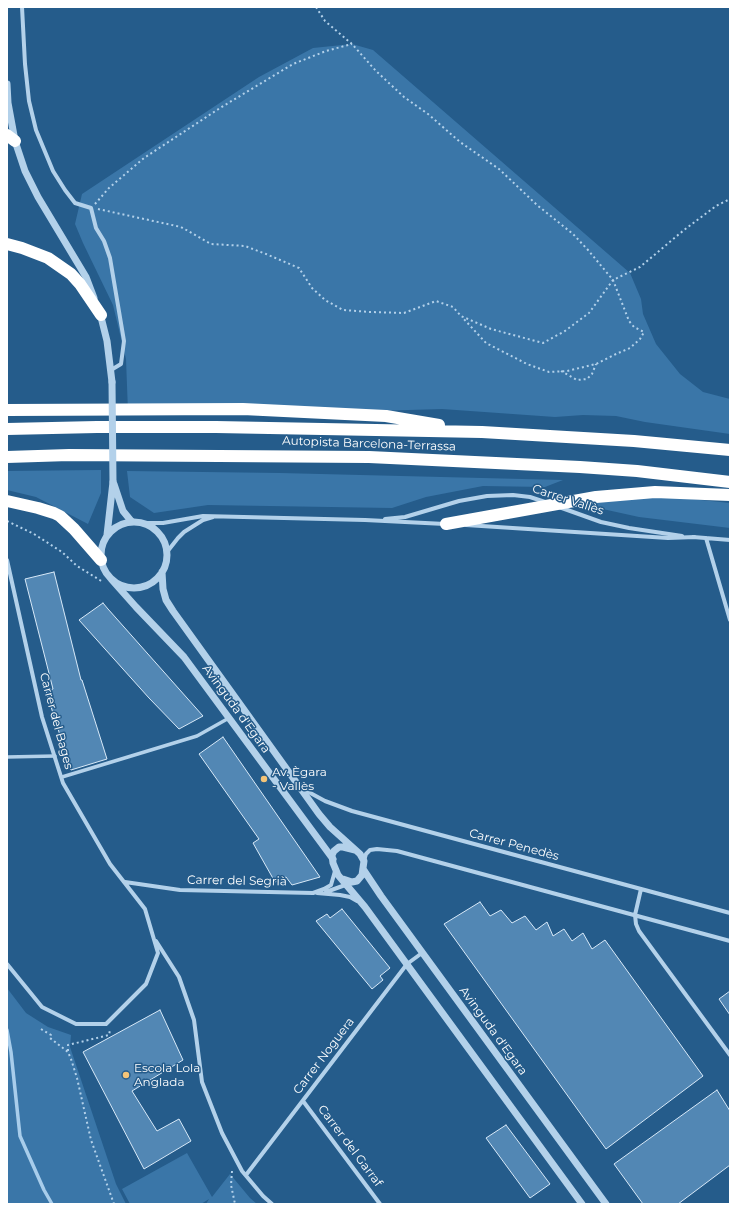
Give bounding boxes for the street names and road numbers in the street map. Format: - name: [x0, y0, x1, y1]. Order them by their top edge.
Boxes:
- street label: Autopista Barcelona-Terrassa: [282, 434, 456, 454]
- street label: Carrer Vallès: [530, 482, 606, 518]
- street label: Avinguda d'Egara: [199, 662, 273, 756]
- street label: Carrer del Bages: [36, 671, 76, 771]
- street label: Carrer Penedès: [468, 826, 560, 864]
- street label: Carrer del Segrià: [187, 873, 287, 889]
- street label: Avinguda d'Egara: [456, 984, 530, 1078]
- street label: Carrer Noguera: [290, 1015, 358, 1097]
- street label: Carrer del Garraf: [315, 1102, 385, 1190]

